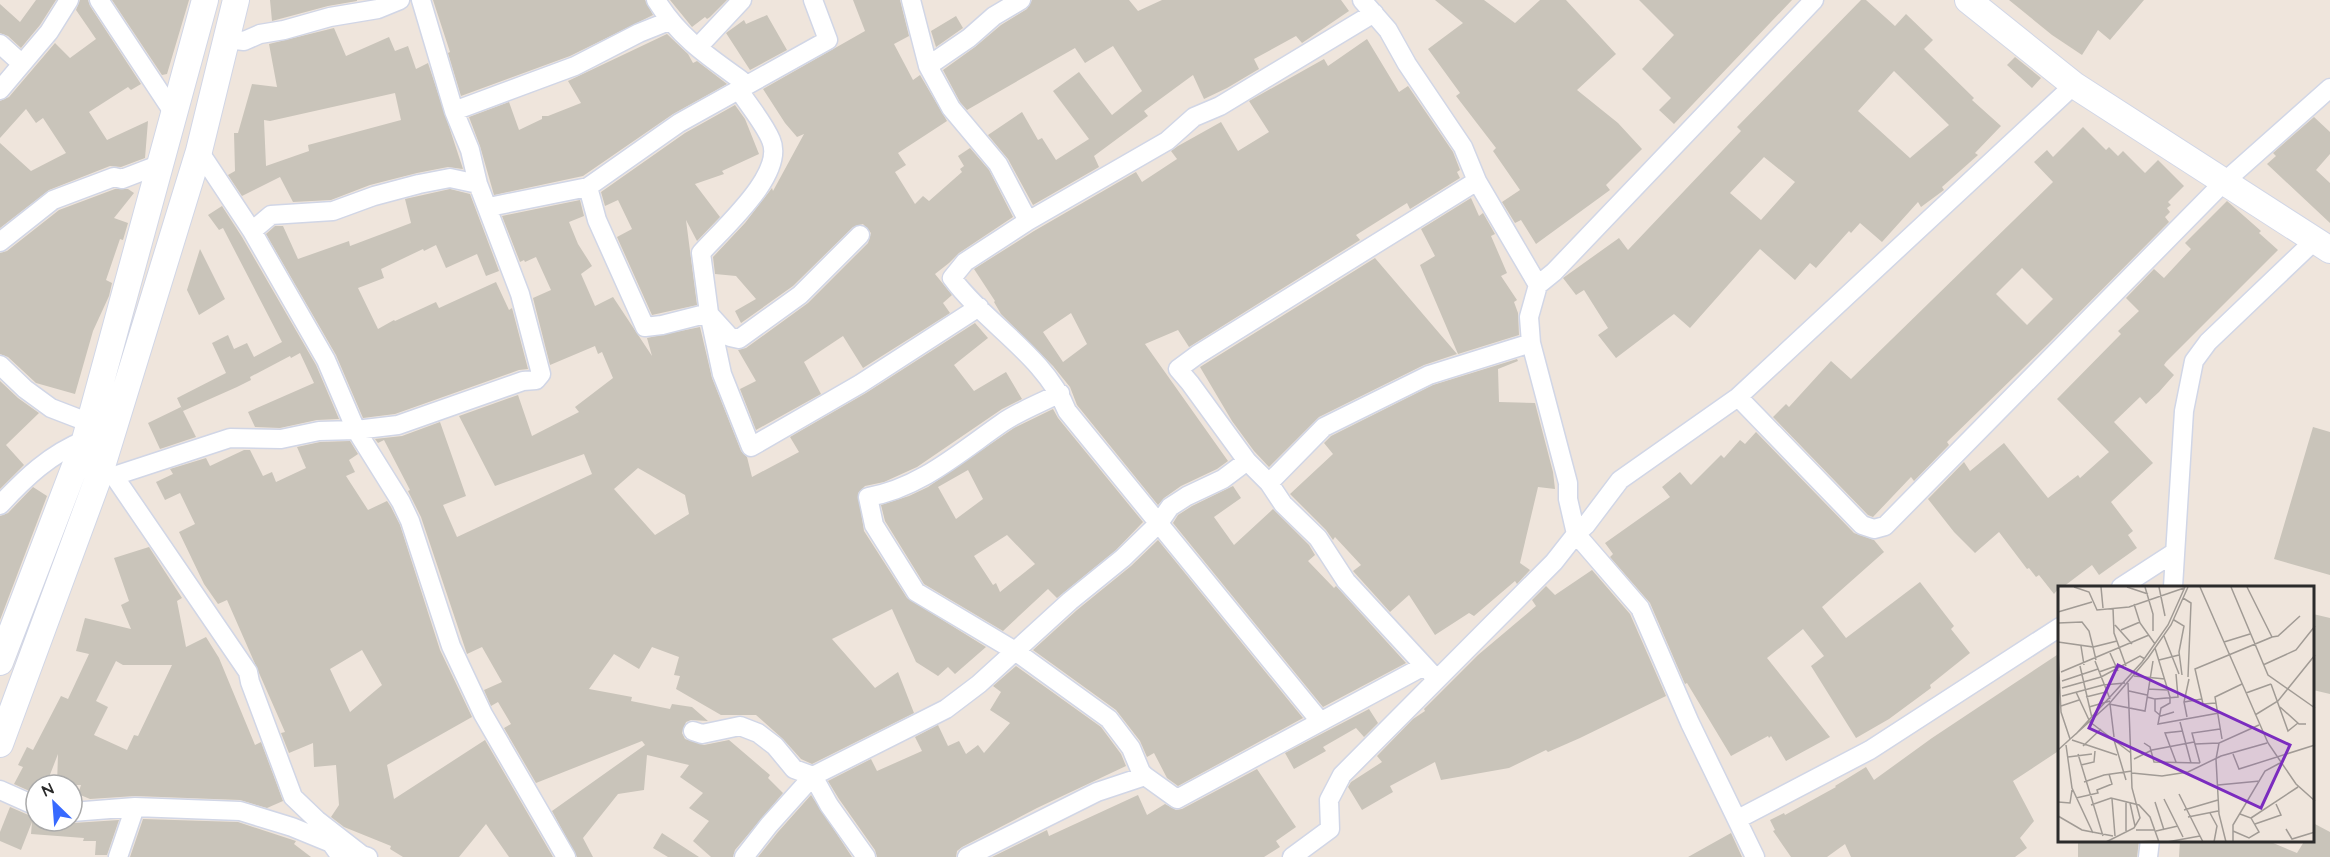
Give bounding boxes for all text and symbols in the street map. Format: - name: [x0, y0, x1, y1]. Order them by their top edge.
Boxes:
- inset map: [2058, 586, 2315, 842]
- north arrow: [24, 773, 84, 833]
- text: N: [38, 778, 57, 801]

